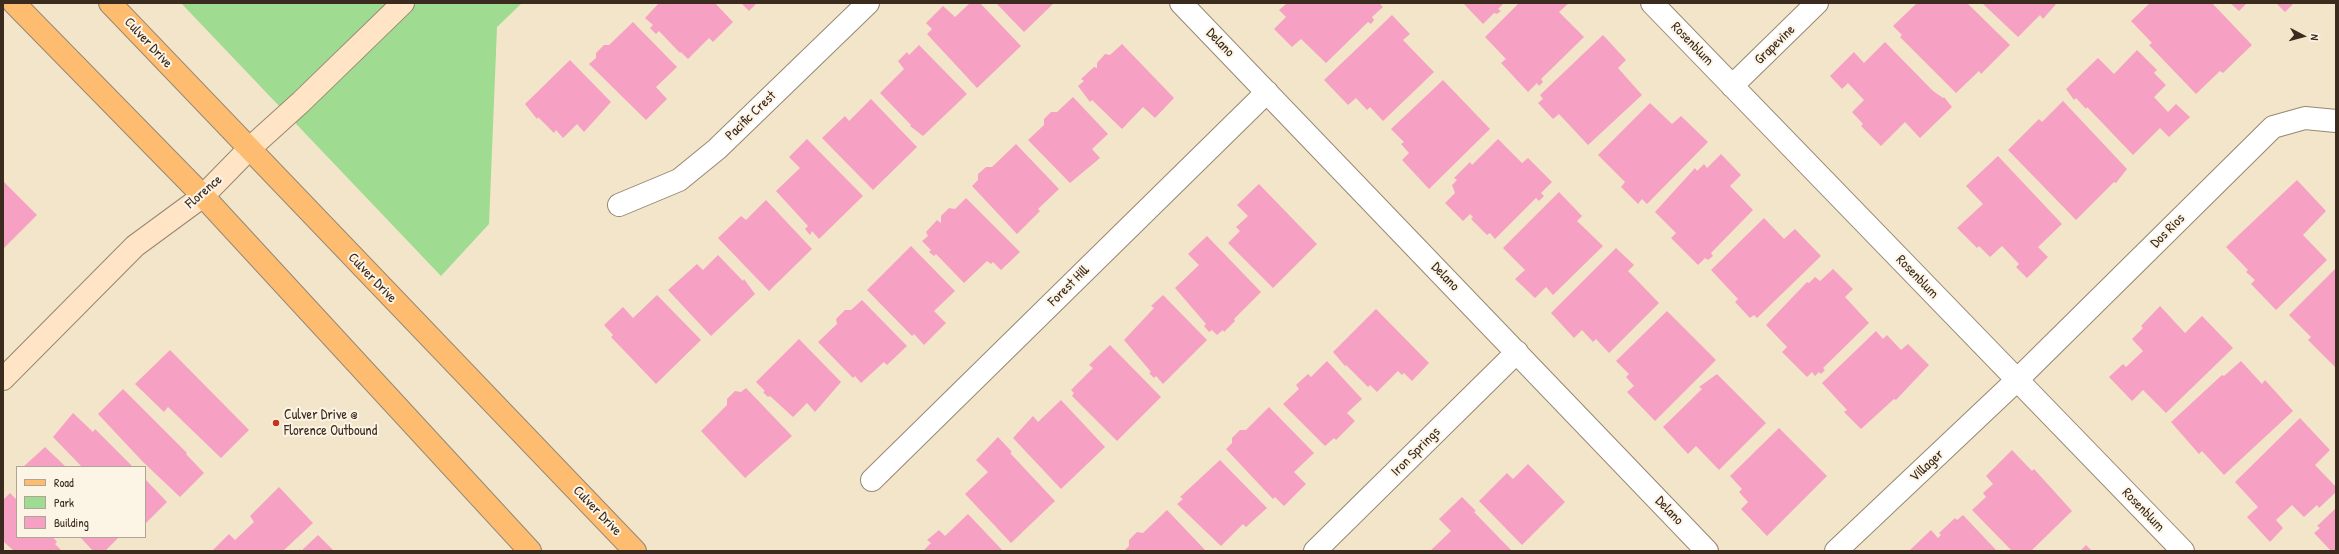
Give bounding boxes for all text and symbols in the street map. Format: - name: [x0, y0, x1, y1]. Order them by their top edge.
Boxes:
- street label: Culver Drive: [120, 14, 176, 72]
- north arrow: [2283, 16, 2323, 56]
- street label: Rosenblum: [1667, 19, 1717, 69]
- street label: Grapevine: [1751, 22, 1799, 68]
- street label: Delano: [1202, 25, 1238, 61]
- text: N: [2308, 34, 2322, 41]
- street label: Pacific Crest: [722, 88, 780, 144]
- street label: Florence: [182, 172, 226, 212]
- street label: Dos Rios: [2147, 210, 2189, 252]
- street label: Culver Drive: [344, 249, 400, 307]
- street label: Rosenblum: [1892, 252, 1942, 302]
- street label: Delano: [1427, 259, 1463, 295]
- street label: Forest Hill: [1045, 262, 1093, 310]
- place label: Culver Drive @ Florence Outbound: [284, 407, 377, 440]
- marker: Culver Drive @ Florence Outbound: [271, 418, 281, 428]
- street label: Iron Springs: [1388, 424, 1444, 480]
- street label: Villager: [1907, 446, 1947, 486]
- legend: [16, 466, 146, 538]
- text: Road: [54, 474, 74, 491]
- street label: Culver Drive: [569, 482, 625, 540]
- street label: Rosenblum: [2118, 485, 2168, 535]
- street label: Delano: [1651, 493, 1687, 529]
- text: Park: [54, 494, 74, 511]
- text: Building: [54, 514, 89, 531]

